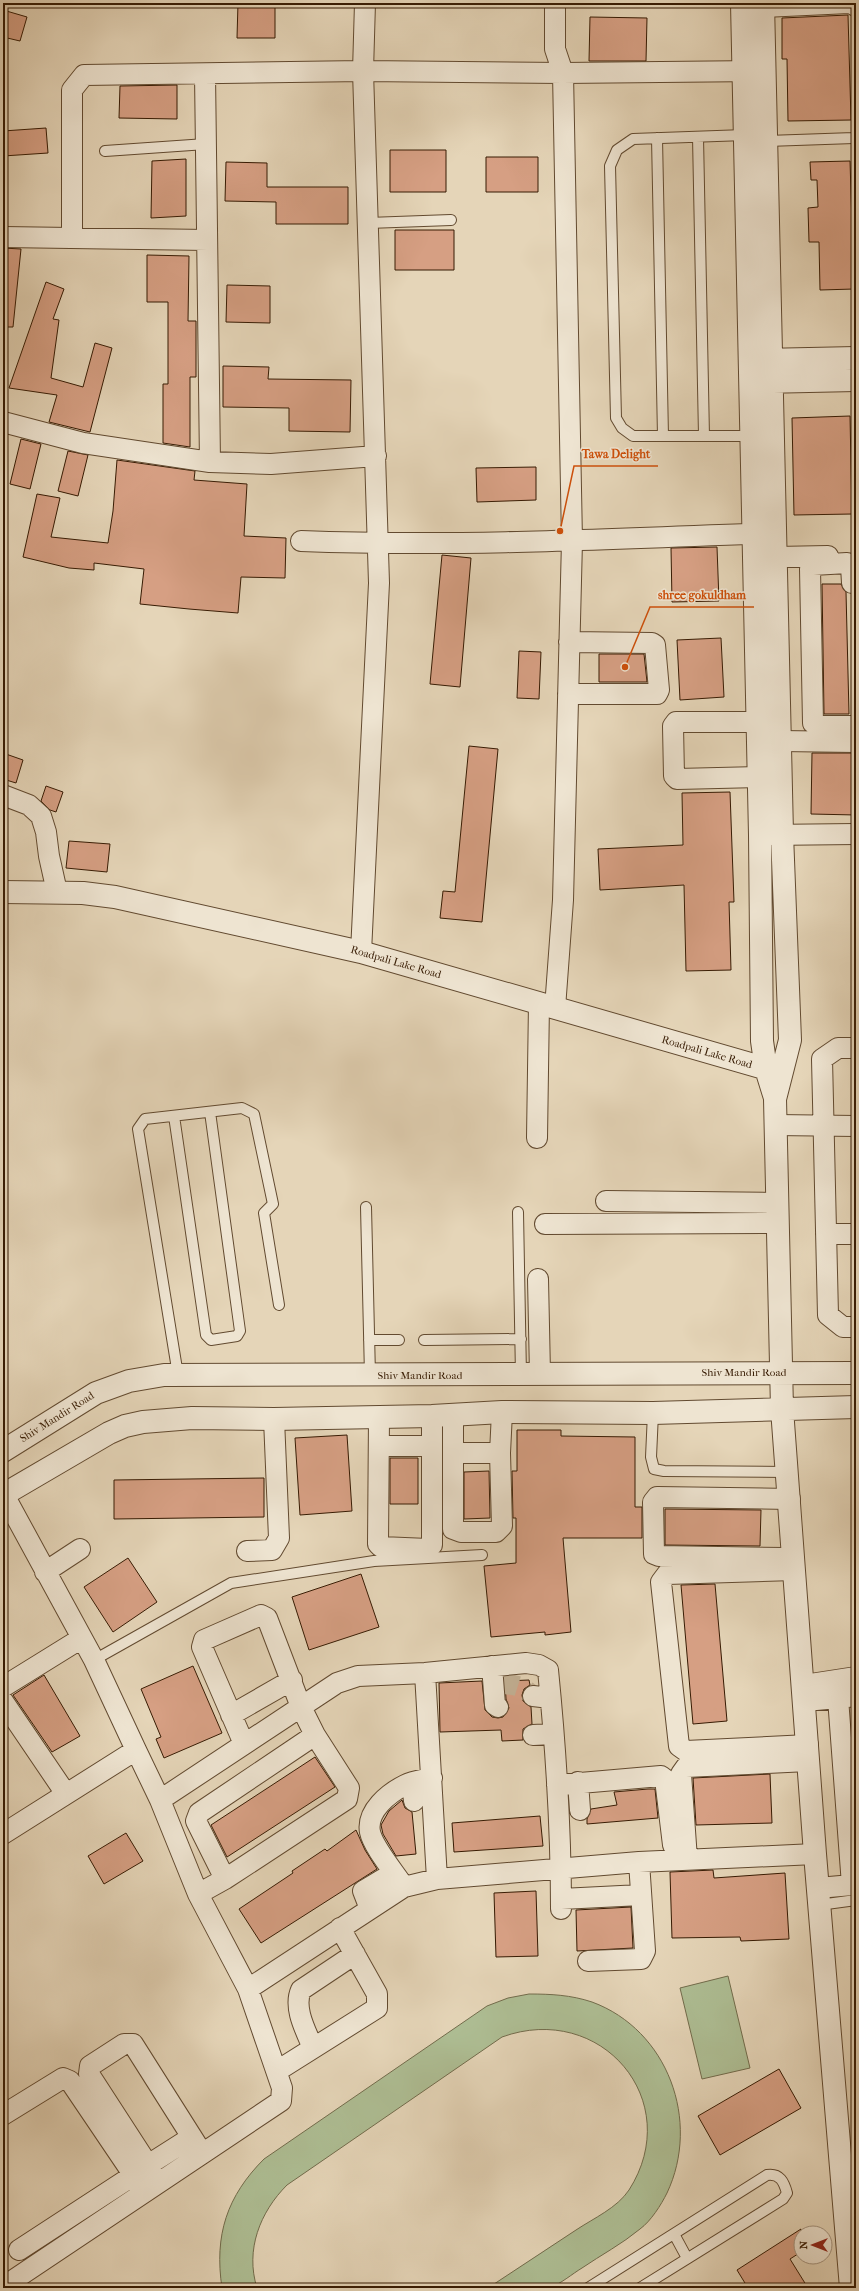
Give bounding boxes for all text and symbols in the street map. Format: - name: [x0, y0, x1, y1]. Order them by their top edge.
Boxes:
- callout: Tawa Delight: [574, 442, 658, 466]
- text: Tawa Delight: [581, 447, 651, 462]
- callout: shree gokuldham: [650, 583, 754, 607]
- text: shree gokuldham: [658, 588, 747, 603]
- street label: Roadpali Lake Road: [349, 943, 444, 981]
- street label: Roadpali Lake Road: [660, 1033, 755, 1071]
- street label: Shiv Mandir Road: [701, 1366, 788, 1379]
- street label: Shiv Mandir Road: [377, 1369, 464, 1382]
- street label: Shiv Mandir Road: [17, 1388, 97, 1445]
- north arrow: [793, 2225, 833, 2265]
- text: N: [797, 2240, 810, 2249]

